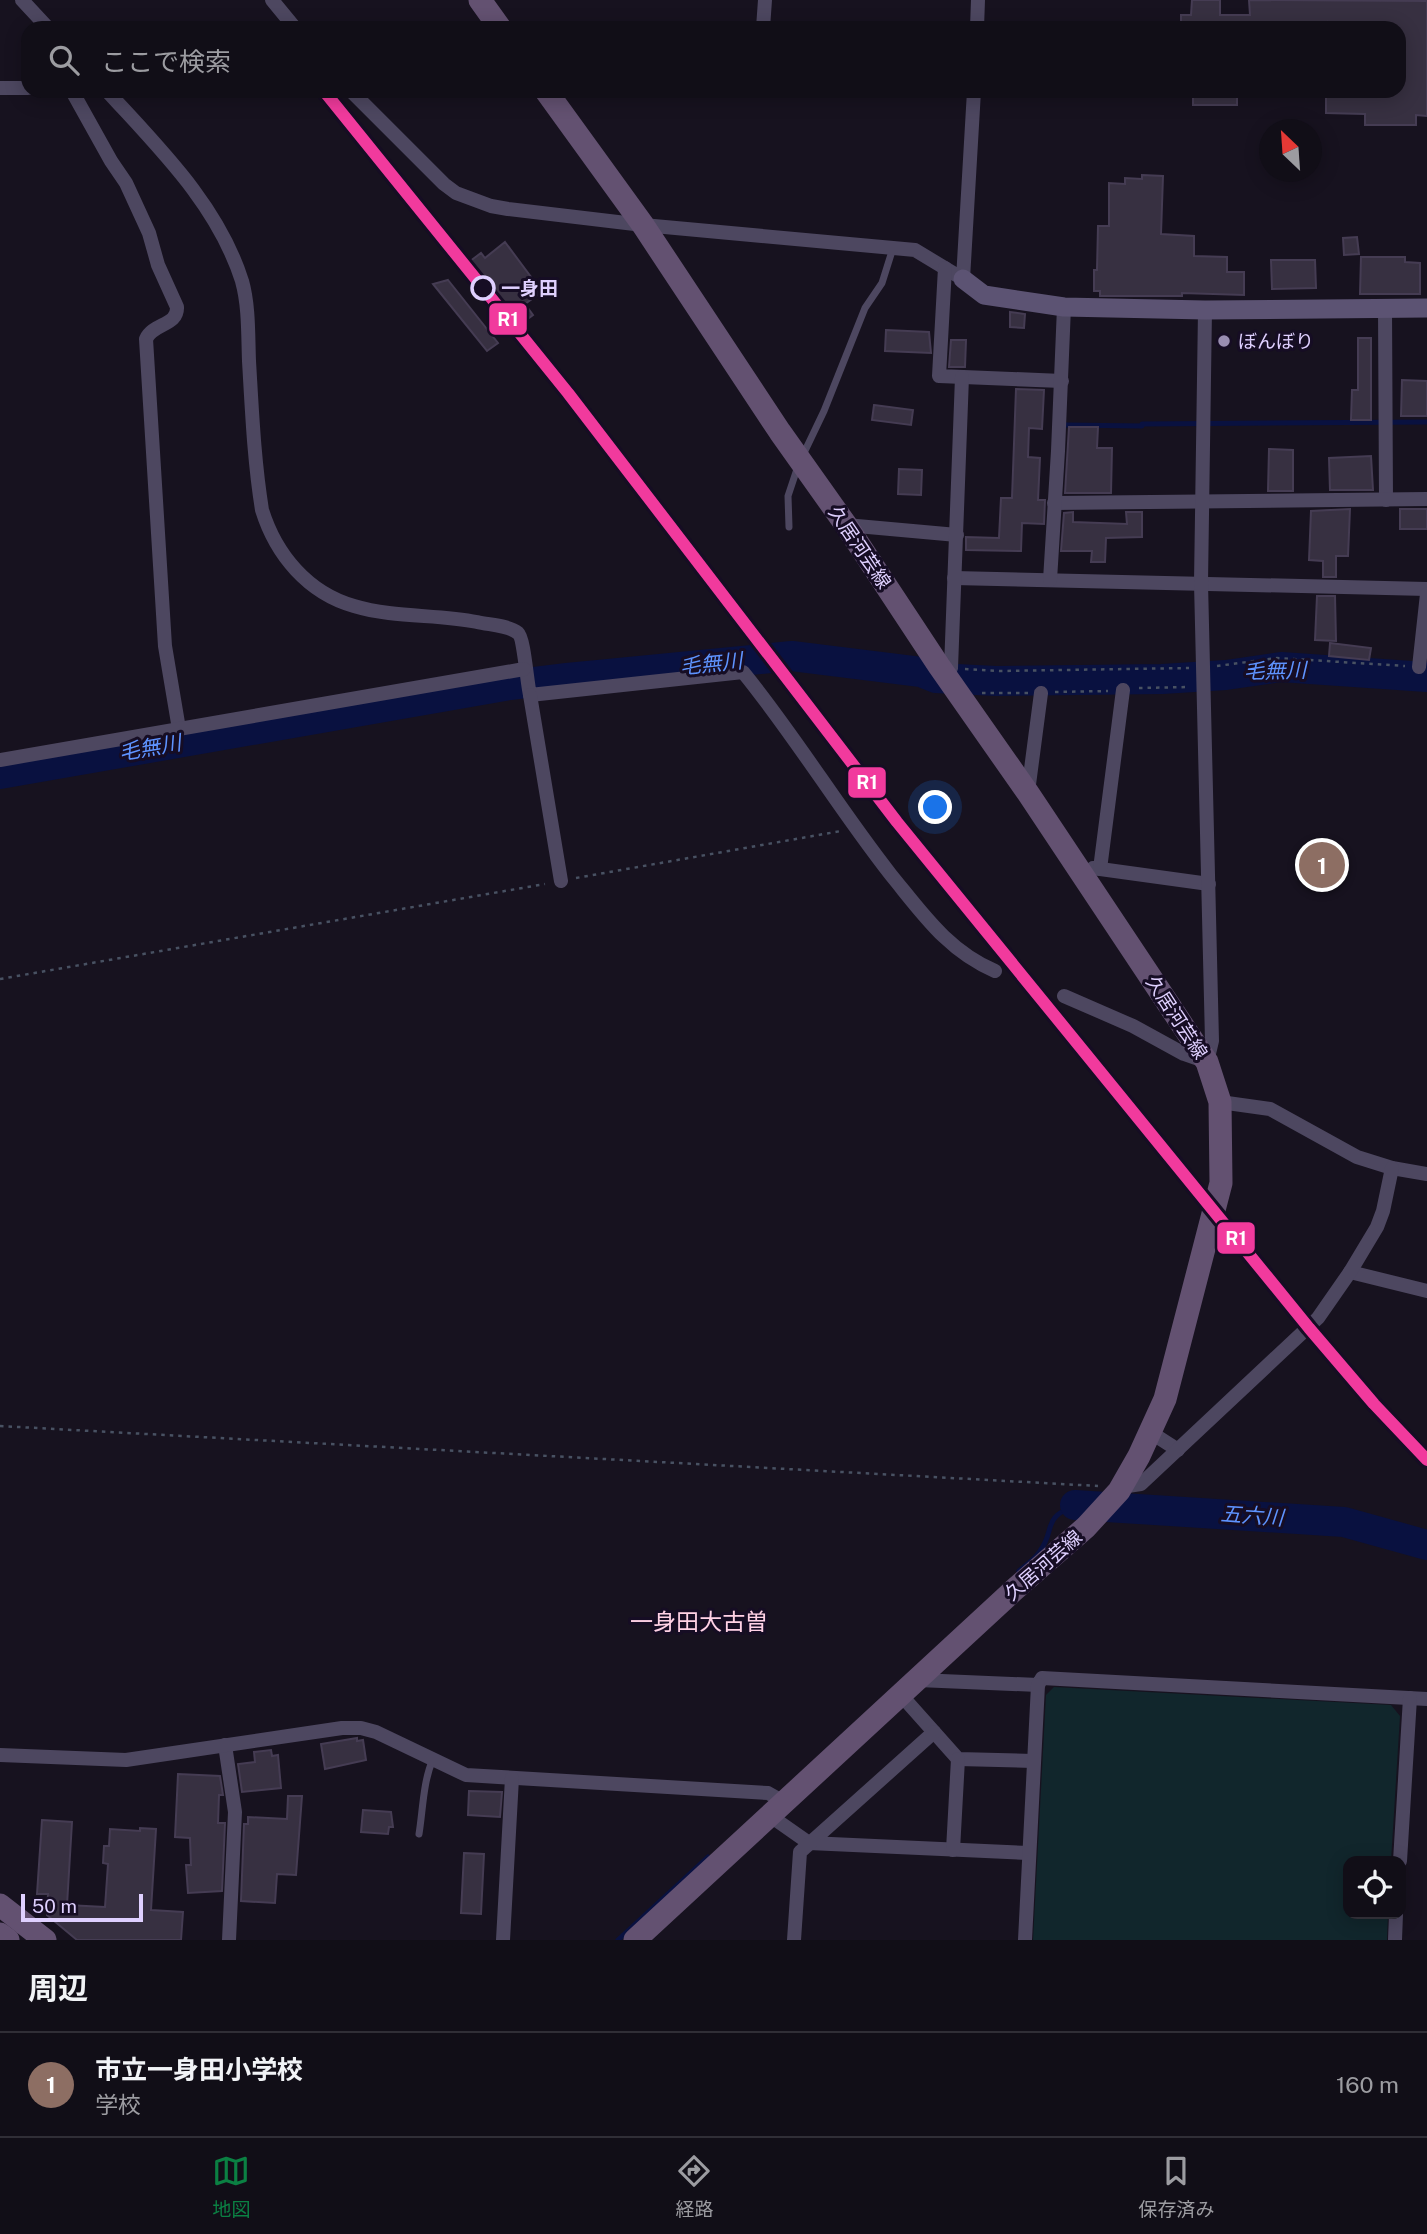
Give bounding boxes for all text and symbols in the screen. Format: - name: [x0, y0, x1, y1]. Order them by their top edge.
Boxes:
- search box: [21, 21, 1406, 98]
- icon: search: [45, 41, 83, 79]
- text: ここで検索: [101, 46, 231, 77]
- north arrow: [1259, 119, 1322, 182]
- marker: 一身田: [471, 276, 495, 300]
- place label: 一身田: [501, 277, 558, 299]
- line badge: R1: [488, 302, 528, 336]
- text: R1: [497, 308, 519, 330]
- place label: ぼんぼり: [1238, 330, 1314, 352]
- marker: ぼんぼり: [1216, 333, 1232, 349]
- street label: 久居河芸線: [824, 501, 896, 593]
- water label: 毛無川: [678, 648, 746, 679]
- water label: 毛無川: [1243, 657, 1309, 684]
- water label: 毛無川: [117, 729, 185, 765]
- line badge: R1: [847, 766, 887, 799]
- text: R1: [856, 771, 878, 793]
- your location: [918, 790, 952, 824]
- pin: 1: [1299, 839, 1345, 891]
- street label: 久居河芸線: [1142, 971, 1212, 1063]
- line badge: R1: [1216, 1221, 1256, 1255]
- text: R1: [1225, 1227, 1247, 1249]
- water label: 五六川: [1220, 1501, 1286, 1530]
- street label: 久居河芸線: [1000, 1526, 1086, 1604]
- district label: 一身田大古曽: [630, 1608, 768, 1635]
- map controls: [1343, 1856, 1406, 1919]
- button: locate: [1343, 1856, 1406, 1919]
- scale bar: [21, 1891, 144, 1923]
- text: 50 m: [32, 1895, 77, 1917]
- text: 周辺: [28, 1970, 88, 2006]
- text: 市立一身田小学校: [95, 2054, 303, 2085]
- text: 1: [46, 2071, 56, 2098]
- text: 160 m: [1336, 2071, 1399, 2098]
- text: 学校: [95, 2091, 141, 2118]
- tab: 地図: [212, 2152, 251, 2221]
- tab: 経路: [675, 2152, 714, 2221]
- tab: 保存済み: [1138, 2152, 1215, 2221]

